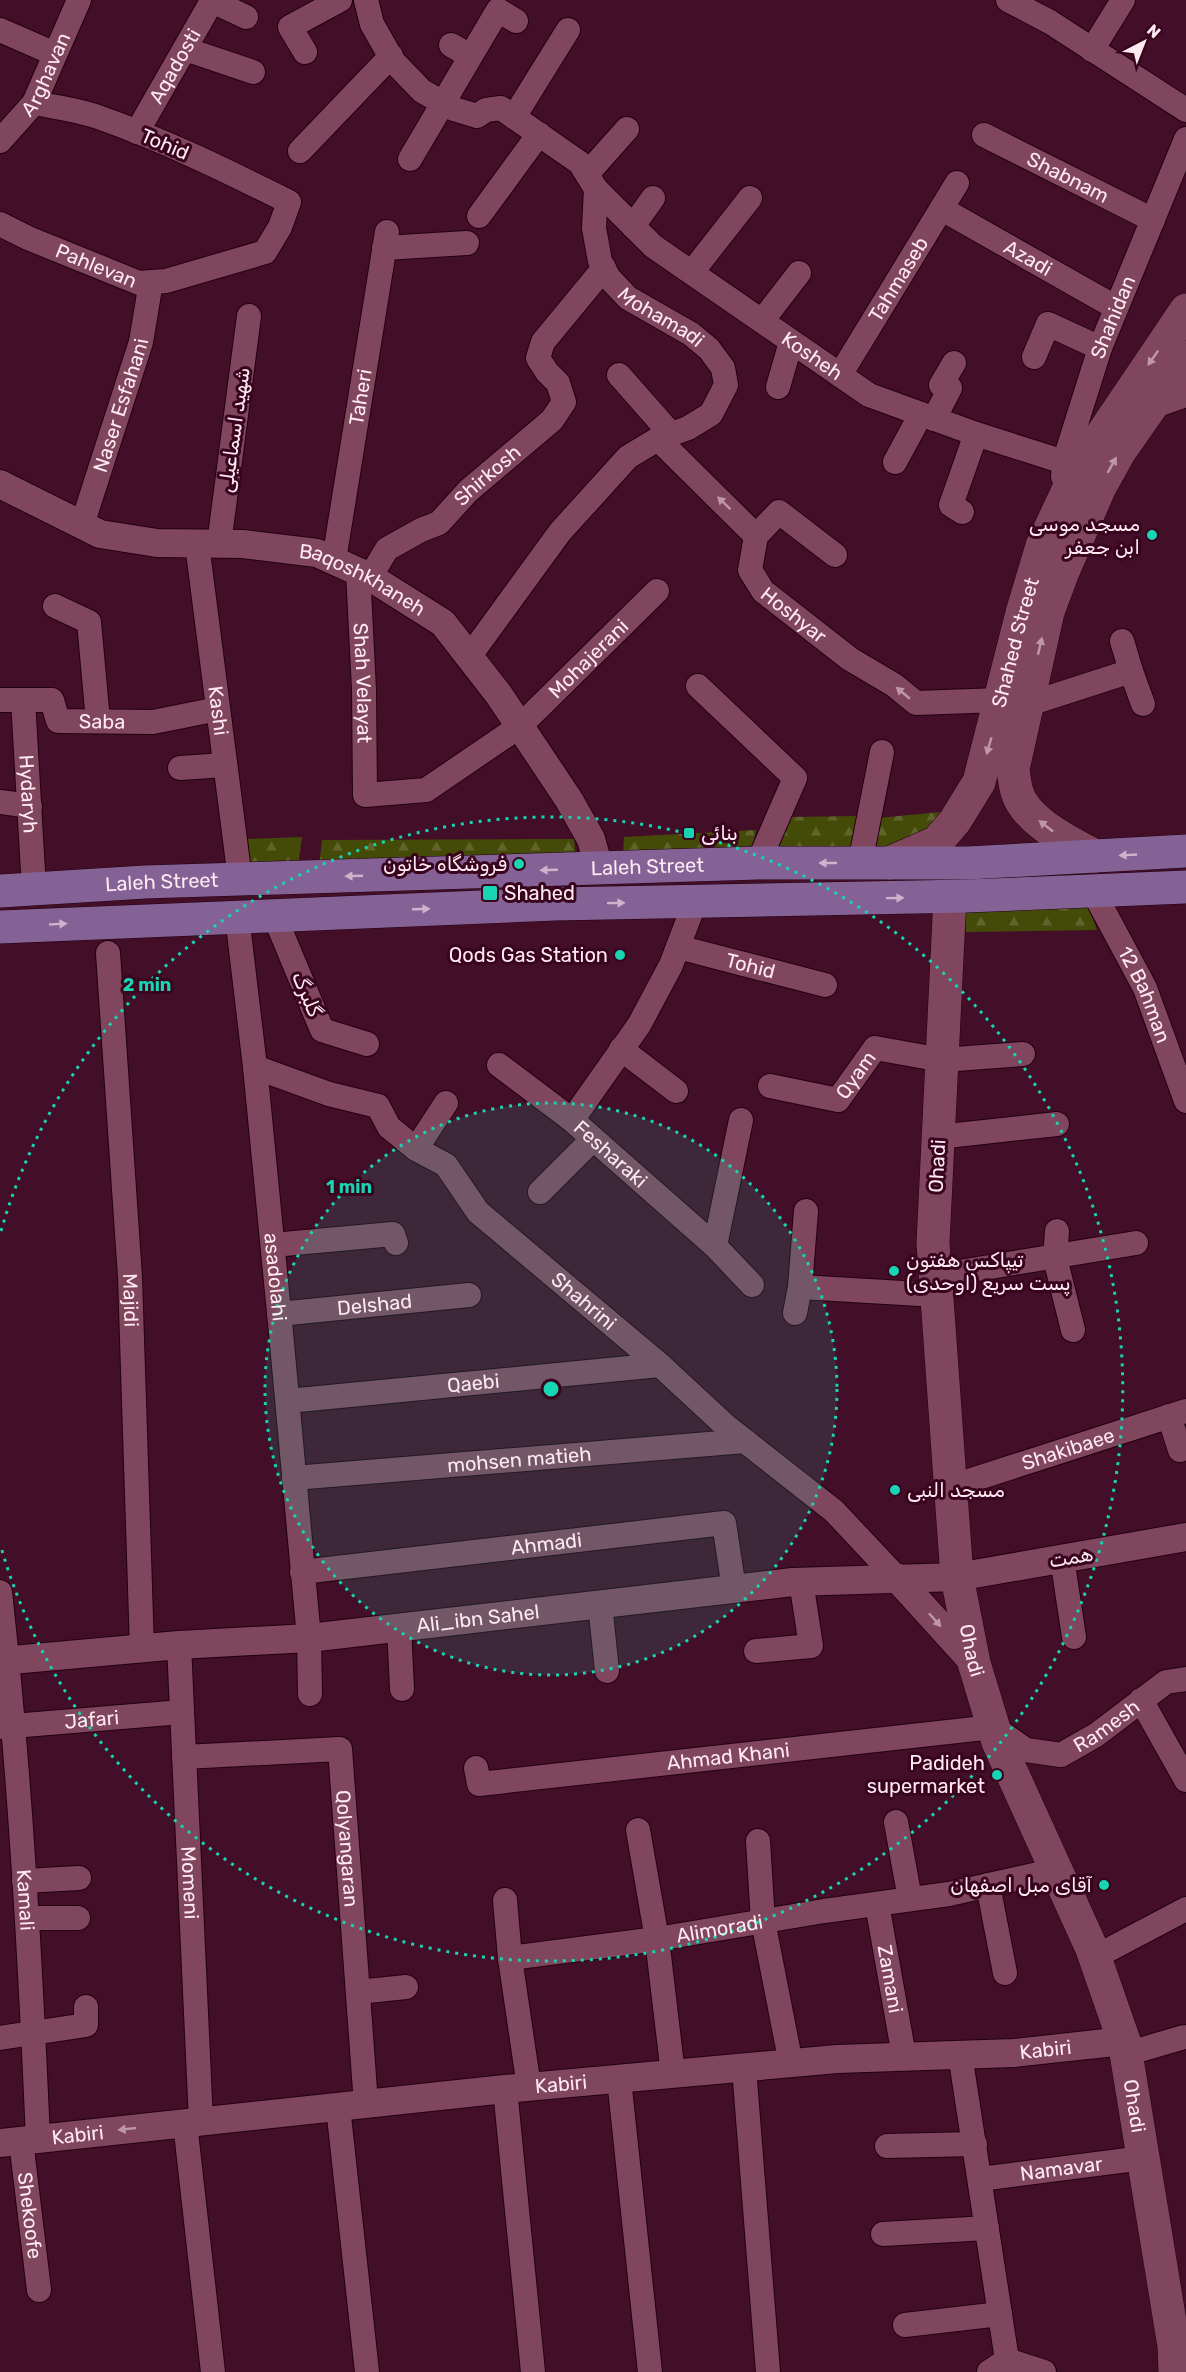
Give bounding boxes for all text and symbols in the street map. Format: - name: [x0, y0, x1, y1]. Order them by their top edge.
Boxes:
- north arrow: [1114, 12, 1174, 72]
- text: N: [1143, 20, 1164, 42]
- street label: Aqadosti: [144, 24, 206, 108]
- street label: Arghavan: [16, 29, 75, 121]
- street label: Tohid: [137, 123, 193, 165]
- street label: Shabnam: [1023, 147, 1113, 208]
- street label: Tahmaseb: [863, 233, 933, 326]
- street label: Azadi: [1000, 235, 1056, 281]
- street label: Pahlevan: [52, 239, 140, 293]
- street label: Shahidan: [1085, 272, 1141, 362]
- street label: Mohamadi: [612, 282, 709, 352]
- street label: Kosheh: [777, 326, 847, 385]
- street label: Naser Esfahani: [88, 337, 153, 475]
- one-way arrow: [1147, 349, 1159, 365]
- street label: شهید اسماعیلی: [213, 366, 255, 494]
- street label: Taheri: [344, 367, 377, 427]
- street label: Shirkosh: [449, 440, 526, 511]
- one-way arrow: [1107, 456, 1117, 473]
- one-way arrow: [716, 496, 731, 510]
- place label: مسجد موسی ابن جعفر: [1029, 512, 1140, 559]
- marker: مسجد موسی ابن جعفر: [1145, 528, 1159, 542]
- street label: Baqoshkhaneh: [298, 539, 430, 621]
- street label: Shahed Street: [986, 574, 1044, 710]
- street label: Hoshyar: [756, 582, 832, 648]
- street label: Mohajerani: [543, 614, 633, 703]
- street label: Shah Velayat: [349, 622, 377, 743]
- one-way arrow: [1036, 636, 1046, 655]
- street label: Kashi: [203, 684, 233, 737]
- one-way arrow: [896, 687, 911, 700]
- street label: Saba: [79, 709, 126, 734]
- one-way arrow: [983, 737, 993, 755]
- street label: Hydaryh: [14, 754, 43, 834]
- one-way arrow: [1038, 820, 1053, 832]
- place label: بنائی: [701, 821, 738, 845]
- marker: بنائی: [682, 826, 696, 840]
- one-way arrow: [1118, 850, 1137, 859]
- place label: فروشگاه خاتون: [383, 852, 507, 876]
- street label: Laleh Street: [590, 853, 705, 880]
- marker: فروشگاه خاتون: [512, 857, 526, 871]
- one-way arrow: [818, 858, 837, 868]
- one-way arrow: [539, 865, 558, 874]
- street label: Laleh Street: [104, 868, 219, 896]
- one-way arrow: [345, 871, 364, 880]
- place label: Shahed: [504, 881, 575, 905]
- marker: Shahed: [481, 884, 499, 902]
- one-way arrow: [885, 893, 904, 903]
- one-way arrow: [607, 899, 626, 908]
- one-way arrow: [412, 905, 431, 914]
- one-way arrow: [49, 919, 68, 929]
- street label: 12 Bahman: [1113, 942, 1176, 1046]
- place label: Qods Gas Station: [449, 943, 608, 967]
- marker: Qods Gas Station: [613, 948, 627, 962]
- street label: Tohid: [723, 948, 778, 984]
- street label: گلبرگ: [287, 968, 327, 1020]
- text: 2 min: [123, 974, 171, 996]
- street label: Qyam: [831, 1047, 881, 1104]
- street label: Fesharaki: [569, 1115, 652, 1193]
- street label: Ohadi: [924, 1139, 950, 1193]
- text: 1 min: [326, 1176, 372, 1198]
- street label: asadolahi: [259, 1232, 292, 1322]
- place label: تیپاکس هفتون (اوحدی) پست سریع: [906, 1248, 1071, 1297]
- marker: تیپاکس هفتون (اوحدی) پست سریع: [887, 1264, 901, 1278]
- street label: Shahrini: [547, 1267, 621, 1335]
- street label: Majidi: [118, 1273, 144, 1328]
- street label: Delshad: [336, 1289, 413, 1320]
- street label: Qaebi: [446, 1369, 500, 1398]
- centre of rings: [541, 1379, 561, 1399]
- street label: Shakibaee: [1019, 1423, 1118, 1475]
- street label: mohsen matieh: [446, 1442, 592, 1477]
- place label: مسجد النبی: [907, 1478, 1005, 1502]
- marker: مسجد النبی: [888, 1483, 902, 1497]
- street label: Ahmadi: [510, 1528, 583, 1560]
- street label: همت: [1047, 1541, 1095, 1573]
- street label: Ali_ibn Sahel: [415, 1599, 541, 1637]
- one-way arrow: [928, 1612, 941, 1627]
- street label: Ohadi: [955, 1622, 989, 1680]
- street label: Ramesh: [1069, 1694, 1144, 1757]
- street label: Jafari: [63, 1705, 120, 1734]
- street label: Ahmad Khani: [666, 1738, 791, 1775]
- place label: Padideh supermarket: [867, 1751, 985, 1798]
- marker: Padideh supermarket: [990, 1768, 1004, 1782]
- street label: Qolyangaran: [331, 1789, 364, 1908]
- street label: Momeni: [176, 1846, 204, 1920]
- street label: Kamali: [12, 1868, 40, 1931]
- place label: آقای مبل اصفهان: [950, 1873, 1092, 1897]
- marker: آقای مبل اصفهان: [1097, 1878, 1111, 1892]
- street label: Alimoradi: [674, 1909, 765, 1948]
- street label: Zamani: [872, 1943, 908, 2015]
- street label: Kabiri: [1018, 2035, 1073, 2064]
- street label: Kabiri: [534, 2070, 588, 2098]
- street label: Ohadi: [1118, 2078, 1151, 2134]
- street label: Kabiri: [50, 2120, 105, 2149]
- one-way arrow: [118, 2124, 137, 2134]
- street label: Namavar: [1019, 2151, 1104, 2186]
- street label: Shekoofe: [13, 2171, 47, 2260]

